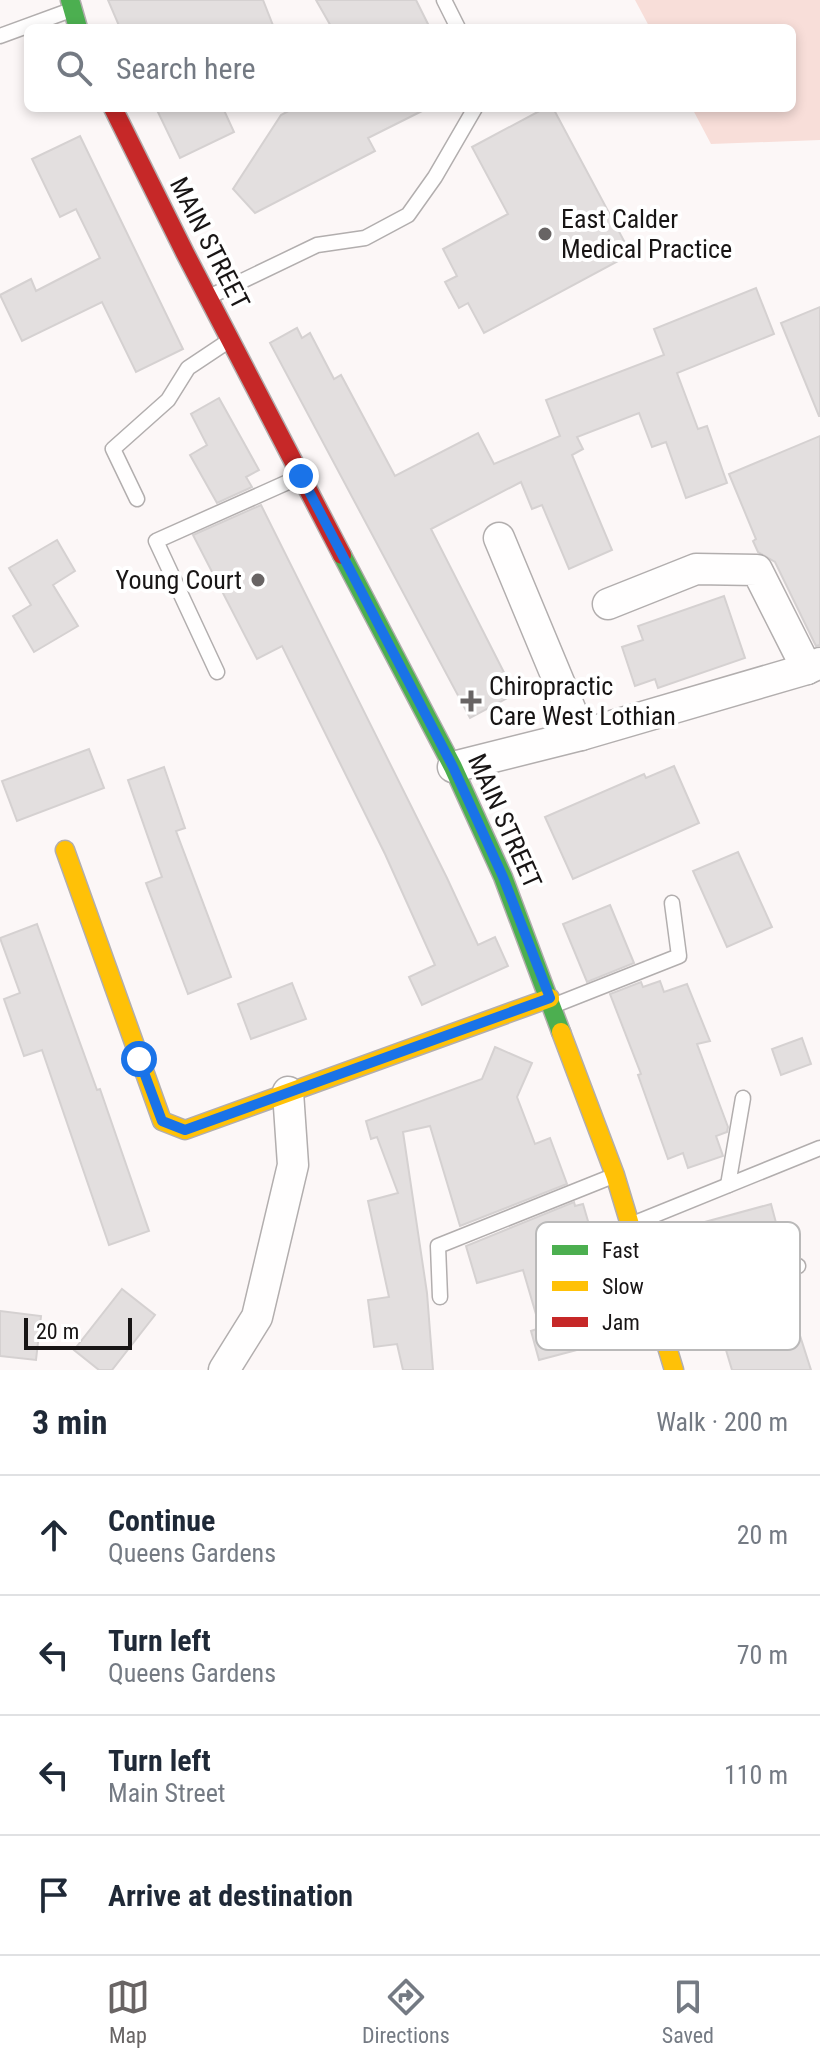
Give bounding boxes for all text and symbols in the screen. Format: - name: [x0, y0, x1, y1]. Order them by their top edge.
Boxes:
- search box: [24, 24, 796, 112]
- icon: search: [52, 46, 96, 90]
- text: Search here: [116, 51, 256, 86]
- street label: MAIN STREET: [164, 172, 256, 314]
- place label: East Calder Medical Practice: [561, 204, 732, 264]
- marker: East Calder Medical Practice: [536, 225, 554, 243]
- route end: [283, 458, 319, 494]
- place label: Young Court: [116, 565, 242, 595]
- marker: Young Court: [249, 571, 267, 589]
- place label: Chiropractic Care West Lothian: [489, 671, 676, 731]
- marker: Chiropractic Care West Lothian: [460, 690, 482, 712]
- street label: MAIN STREET: [462, 749, 548, 893]
- route start: [121, 1041, 157, 1077]
- legend: [536, 1222, 800, 1350]
- text: Fast: [602, 1238, 639, 1263]
- text: Slow: [602, 1274, 644, 1299]
- text: Jam: [602, 1310, 640, 1335]
- scale bar: [24, 1314, 132, 1350]
- text: 20 m: [36, 1319, 79, 1344]
- text: 3 min: [32, 1402, 108, 1442]
- text: Walk · 200 m: [656, 1407, 788, 1437]
- text: Continue: [108, 1503, 215, 1538]
- icon: ahead: [32, 1513, 76, 1557]
- text: 20 m: [737, 1520, 788, 1550]
- text: Queens Gardens: [108, 1538, 276, 1568]
- text: Turn left: [108, 1623, 211, 1658]
- icon: left: [32, 1633, 76, 1677]
- text: 70 m: [737, 1640, 788, 1670]
- text: Queens Gardens: [108, 1658, 276, 1688]
- text: Turn left: [108, 1743, 211, 1778]
- icon: left: [32, 1753, 76, 1797]
- text: 110 m: [724, 1760, 788, 1790]
- text: Main Street: [108, 1778, 226, 1808]
- icon: arrive: [32, 1873, 76, 1917]
- text: Arrive at destination: [108, 1878, 353, 1913]
- tab: Map: [106, 1975, 150, 2048]
- tab: Directions: [362, 1975, 450, 2048]
- tab: Saved: [662, 1975, 714, 2048]

